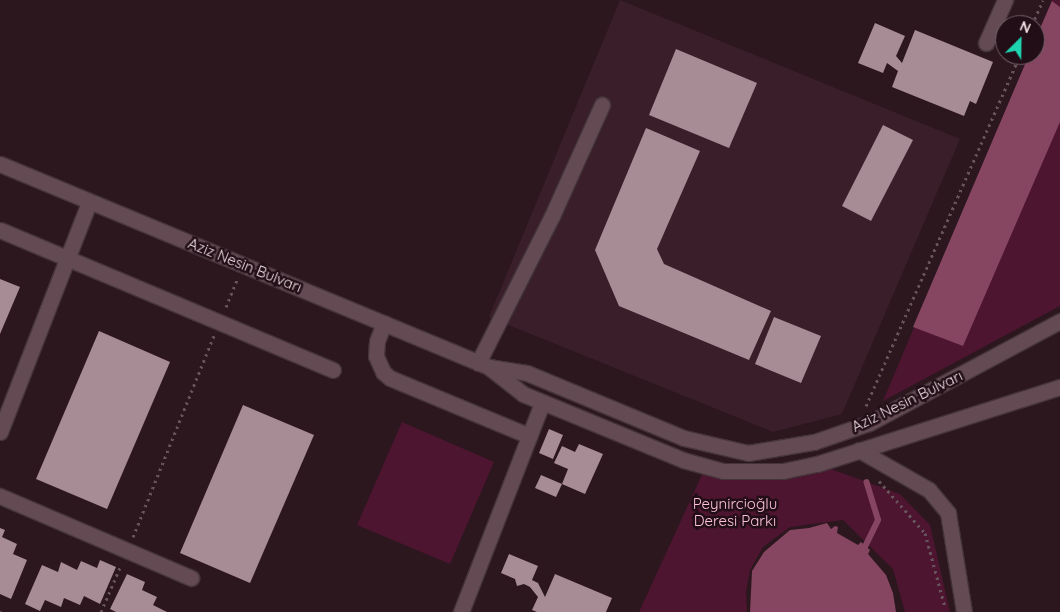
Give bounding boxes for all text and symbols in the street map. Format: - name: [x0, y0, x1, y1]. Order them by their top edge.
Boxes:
- north arrow: [995, 15, 1045, 65]
- text: N: [1017, 17, 1034, 37]
- street label: Aziz Nesin Bulvarı: [185, 234, 305, 296]
- street label: Aziz Nesin Bulvarı: [849, 366, 965, 436]
- park label: Peynircioğlu Deresi Parkı: [693, 494, 777, 529]

